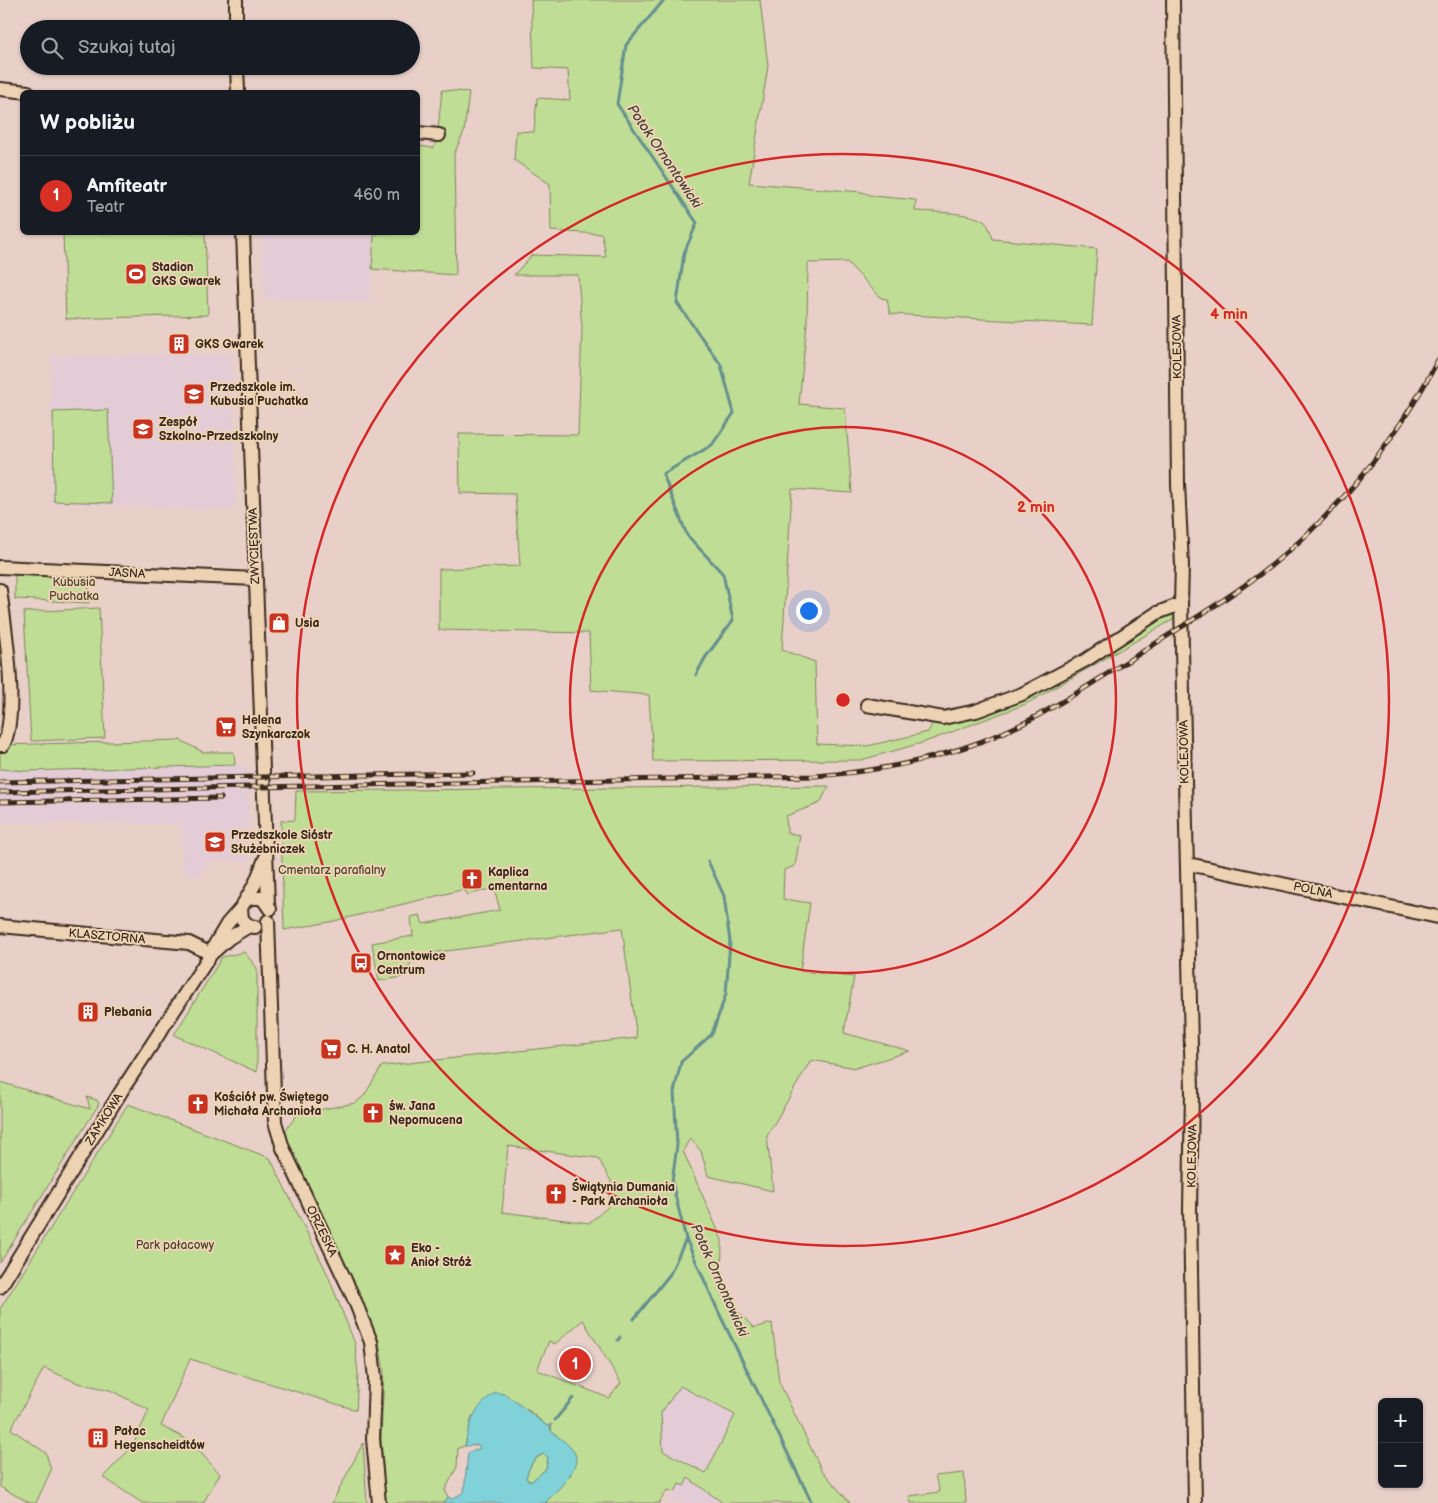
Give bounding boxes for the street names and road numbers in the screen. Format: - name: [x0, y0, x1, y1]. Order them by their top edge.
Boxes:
- street label: KOLEJOWA: [1169, 314, 1186, 379]
- street label: ZWYCIĘSTWA: [246, 507, 263, 585]
- street label: JASNA: [108, 565, 146, 582]
- street label: KOLEJOWA: [1176, 719, 1193, 784]
- street label: POLNA: [1292, 879, 1335, 902]
- street label: KLASZTORNA: [68, 926, 147, 947]
- street label: ZAMKOWA: [82, 1090, 127, 1149]
- street label: KOLEJOWA: [1184, 1123, 1201, 1188]
- street label: ORZESKA: [303, 1203, 341, 1260]

